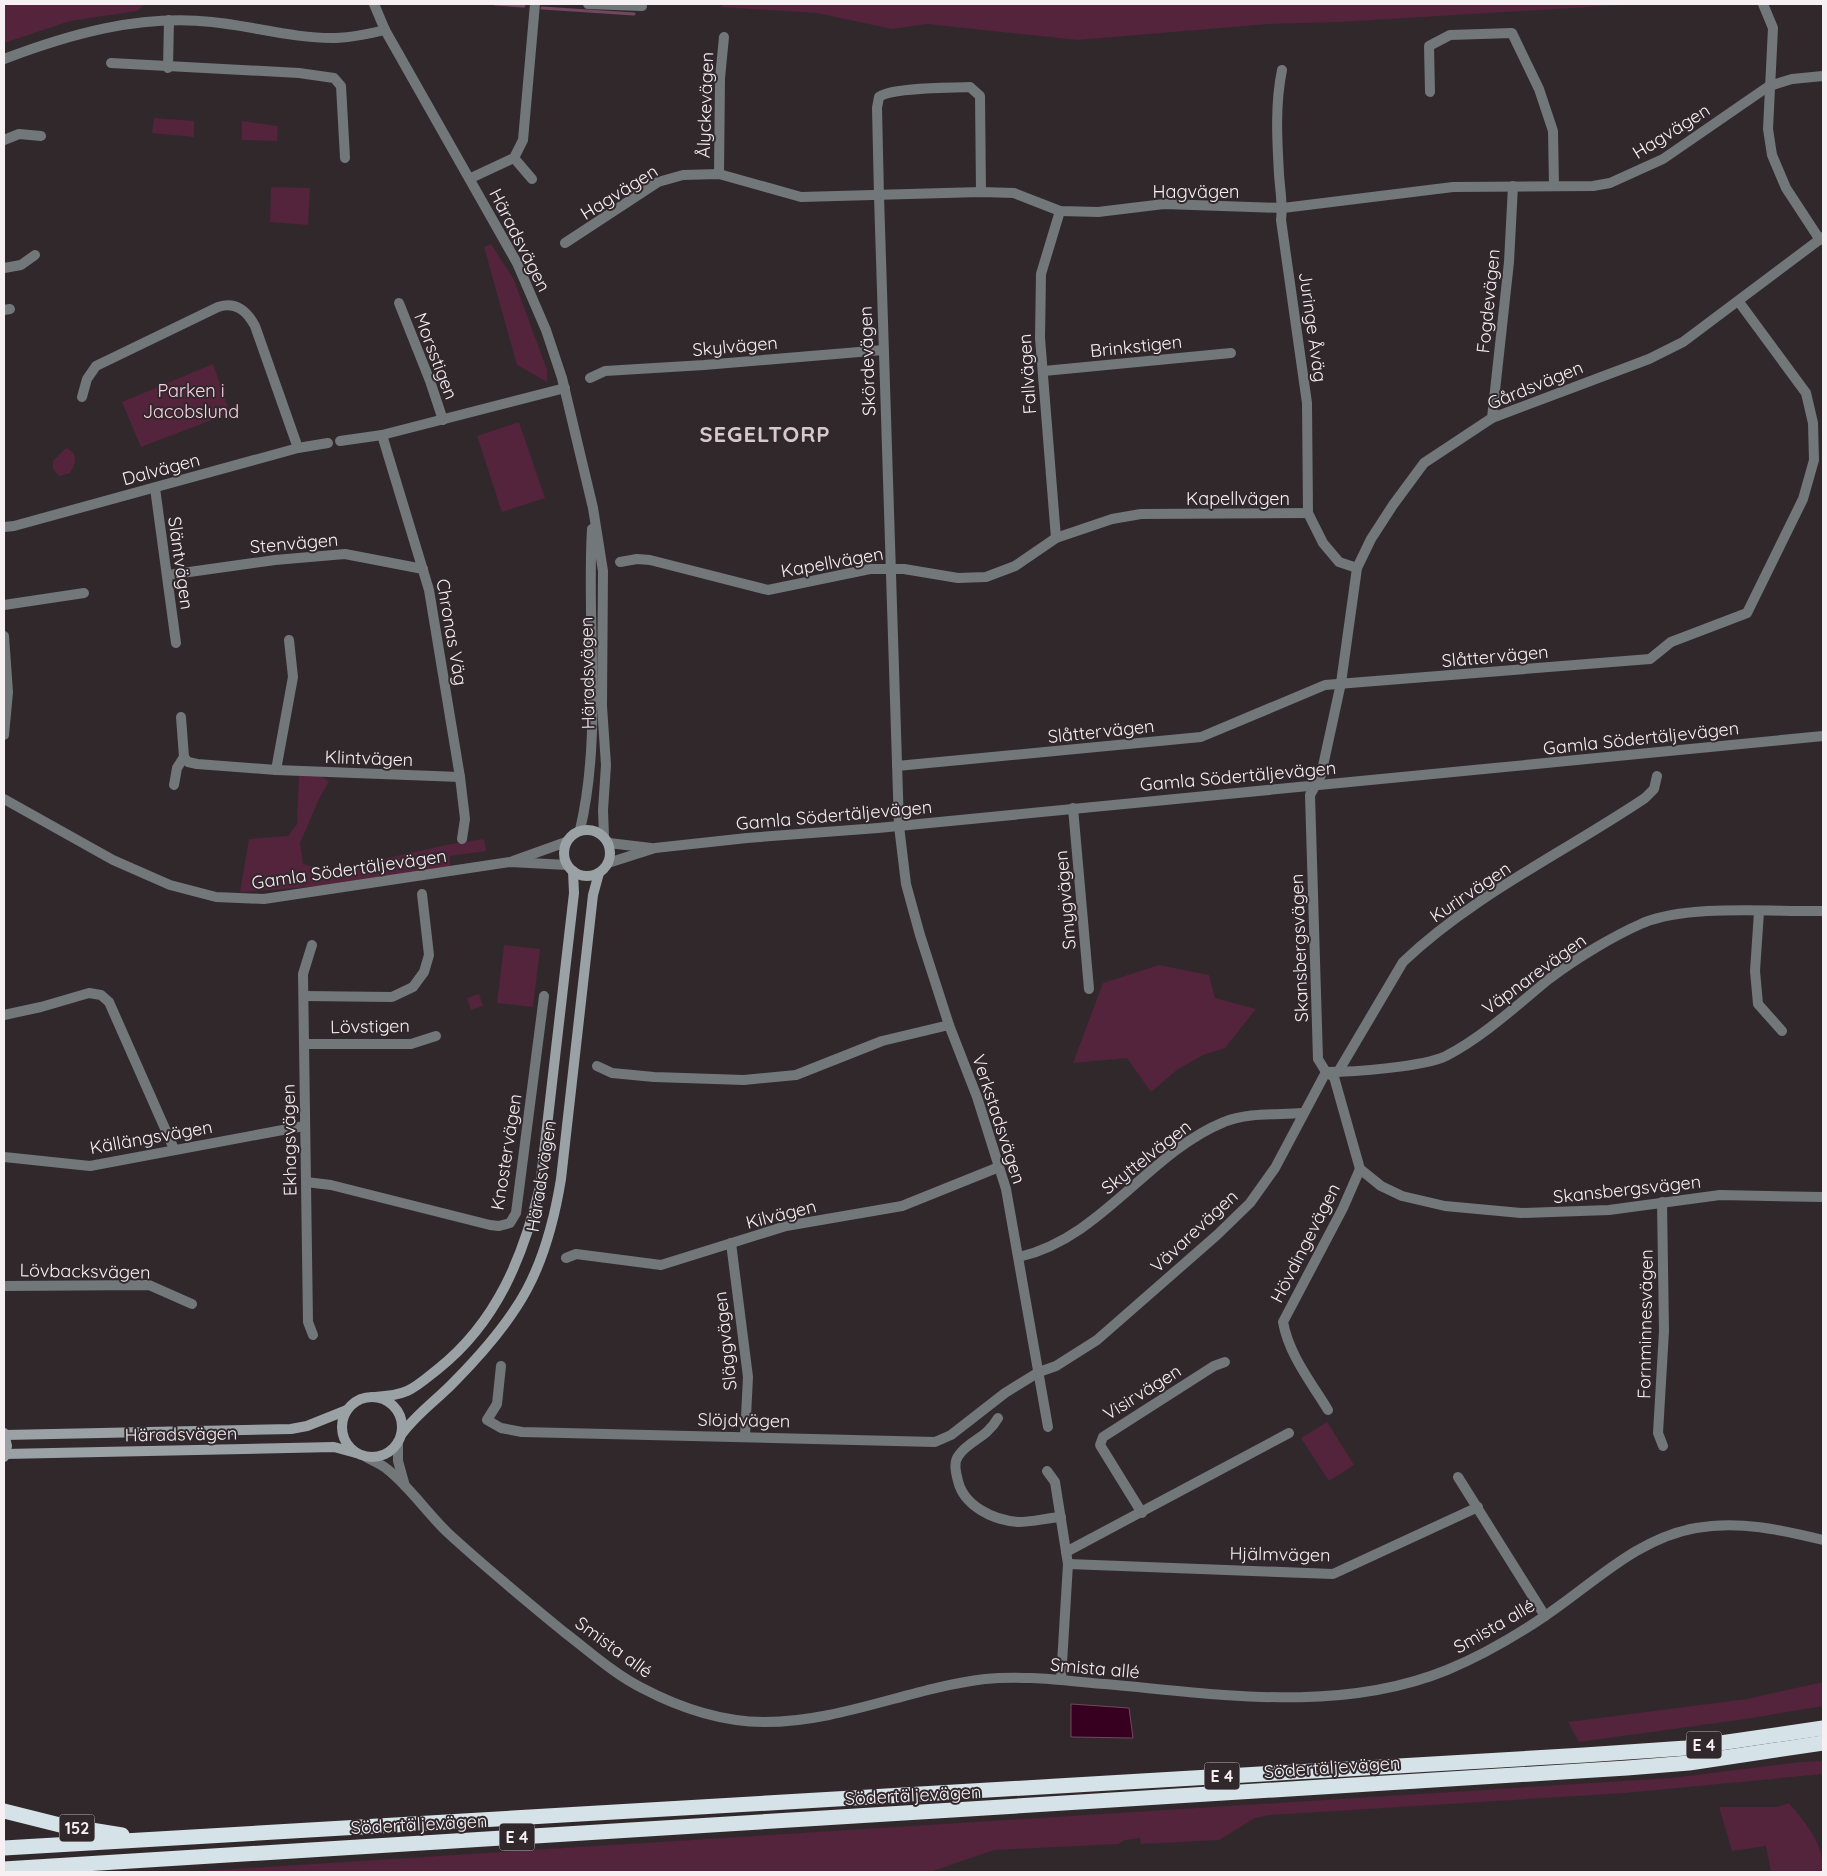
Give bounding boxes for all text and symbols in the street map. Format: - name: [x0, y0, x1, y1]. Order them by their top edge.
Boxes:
- street label: Ålyckevägen: [692, 52, 718, 158]
- street label: Hagvägen: [1628, 98, 1714, 164]
- street label: Hagvägen: [576, 159, 662, 225]
- street label: Hagvägen: [1153, 180, 1239, 203]
- street label: Häradsvägen: [484, 185, 556, 295]
- street label: Fogdevägen: [1471, 248, 1505, 354]
- street label: Juringe Åväg: [1294, 270, 1332, 384]
- street label: Skördevägen: [854, 306, 880, 416]
- street label: Morsstigen: [409, 309, 463, 403]
- street label: Brinkstigen: [1089, 330, 1183, 362]
- street label: Skylvägen: [691, 331, 779, 361]
- street label: Fallvägen: [1013, 333, 1041, 415]
- street label: Gårdsvägen: [1484, 355, 1586, 415]
- park label: Parken i Jacobslund: [143, 379, 239, 423]
- district label: SEGELTORP: [699, 420, 831, 448]
- street label: Dalvägen: [120, 448, 202, 490]
- street label: Kapellvägen: [1186, 487, 1290, 510]
- street label: Släntvägen: [163, 515, 199, 611]
- street label: Stenvägen: [249, 528, 339, 558]
- street label: Kapellvägen: [779, 542, 885, 582]
- street label: Chronas Väg: [431, 577, 473, 687]
- street label: Häradsvägen: [575, 616, 599, 730]
- street label: Slåttervägen: [1441, 640, 1549, 672]
- street label: Slåttervägen: [1047, 714, 1155, 748]
- street label: Gamla Södertäljevägen: [1542, 716, 1740, 760]
- street label: Klintvägen: [324, 745, 414, 771]
- street label: Gamla Södertäljevägen: [1139, 756, 1337, 796]
- street label: Gamla Södertäljevägen: [735, 795, 933, 835]
- street label: Gamla Södertäljevägen: [250, 844, 448, 894]
- street label: Smygvägen: [1049, 849, 1081, 951]
- street label: Kurirvägen: [1425, 857, 1515, 927]
- street label: Skansbergsvägen: [1285, 873, 1313, 1023]
- street label: Väpnarevägen: [1477, 928, 1591, 1020]
- street label: Lövstigen: [330, 1014, 410, 1038]
- street label: Verkstadsvägen: [967, 1051, 1031, 1187]
- street label: Ekhagsvägen: [277, 1084, 301, 1196]
- street label: Knostervägen: [485, 1092, 527, 1212]
- street label: Källängsvägen: [88, 1115, 214, 1159]
- street label: Skyttelvägen: [1096, 1115, 1196, 1199]
- street label: Häradsvägen: [521, 1119, 561, 1233]
- street label: Skansbergsvägen: [1552, 1170, 1702, 1208]
- street label: Hövdingevägen: [1265, 1179, 1345, 1307]
- street label: Vävarevägen: [1145, 1185, 1243, 1277]
- street label: Kilvägen: [744, 1194, 818, 1234]
- street label: Fornminnesvägen: [1632, 1249, 1658, 1399]
- street label: Lövbacksvägen: [19, 1258, 151, 1284]
- street label: Släggvägen: [708, 1290, 742, 1392]
- street label: Visirvägen: [1099, 1359, 1185, 1425]
- street label: Slöjdvägen: [697, 1408, 791, 1432]
- street label: Häradsvägen: [124, 1422, 238, 1446]
- street label: Hjälmvägen: [1229, 1542, 1331, 1566]
- street label: Smista allé: [1449, 1594, 1539, 1658]
- street label: Smista allé: [571, 1611, 657, 1683]
- street label: Smista allé: [1049, 1653, 1141, 1683]
- road number: E 4: [1686, 1732, 1722, 1758]
- street label: Södertäljevägen: [1263, 1751, 1401, 1783]
- road number: E 4: [1204, 1762, 1240, 1790]
- street label: Södertäljevägen: [844, 1780, 982, 1810]
- street label: Södertäljevägen: [350, 1809, 488, 1839]
- road number: 152: [60, 1815, 94, 1842]
- road number: E 4: [500, 1824, 534, 1850]

